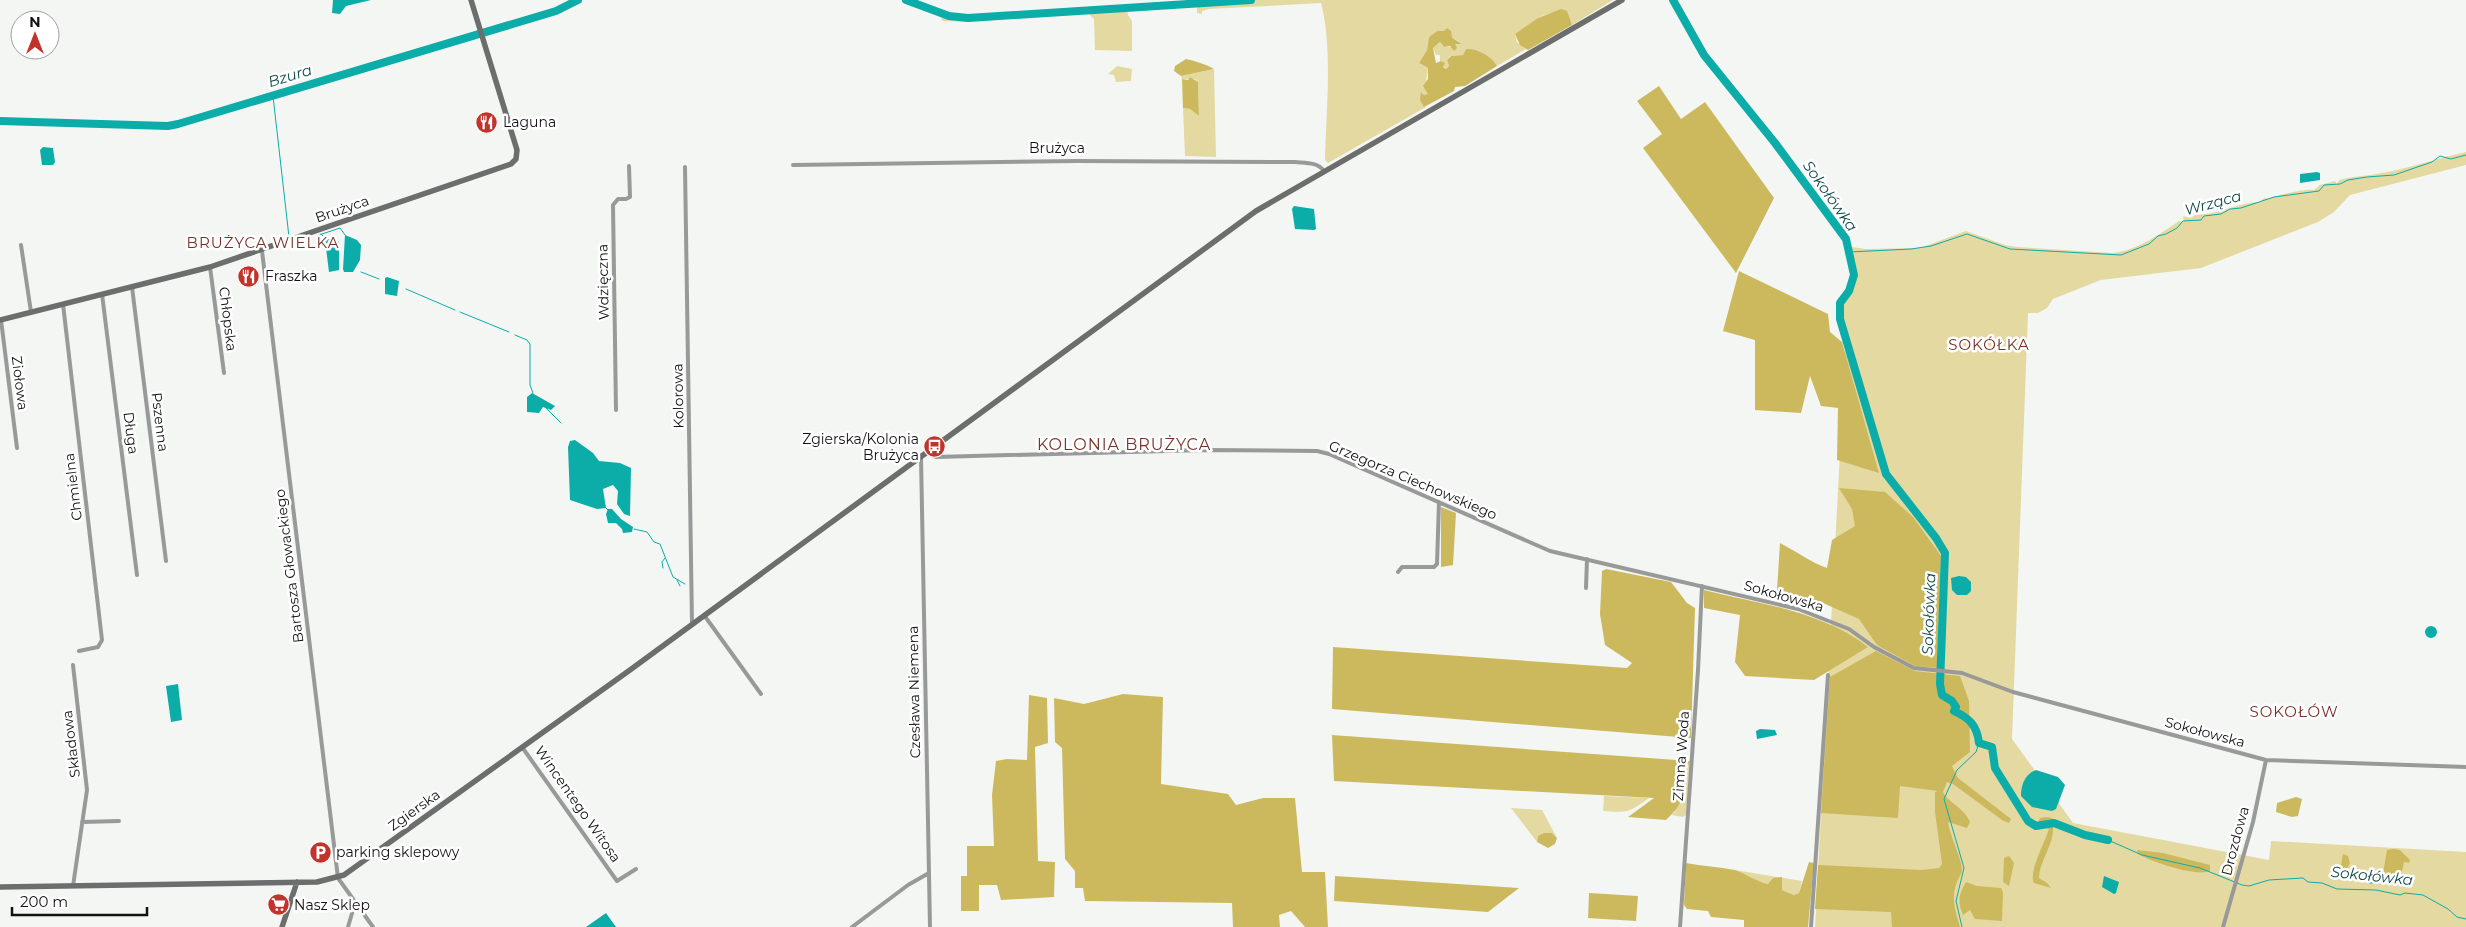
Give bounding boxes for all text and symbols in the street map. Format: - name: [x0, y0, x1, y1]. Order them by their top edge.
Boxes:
- north arrow: [10, 10, 60, 60]
- text: N: [29, 13, 41, 31]
- water label: Bzura: [266, 60, 314, 91]
- restaurant icon: Laguna: [475, 110, 499, 134]
- place label: Laguna: [503, 113, 556, 131]
- street label: Brużyca: [1029, 139, 1085, 157]
- water label: Sokołówka: [1799, 157, 1862, 235]
- water label: Wrząca: [2182, 186, 2243, 219]
- street label: Brużyca: [313, 191, 371, 227]
- district label: BRUŻYCA WIELKA: [187, 233, 339, 252]
- street label: Wdzięczna: [593, 244, 613, 320]
- restaurant icon: Fraszka: [237, 264, 261, 288]
- place label: Fraszka: [265, 267, 318, 285]
- street label: Chłopska: [215, 286, 241, 352]
- district label: SOKÓŁKA: [1948, 335, 2030, 354]
- street label: Ziołowa: [8, 355, 32, 411]
- street label: Kolorowa: [668, 363, 688, 429]
- street label: Pszenna: [147, 391, 173, 453]
- street label: Długa: [119, 411, 143, 455]
- place label: Zgierska/Kolonia Brużyca: [802, 430, 919, 464]
- bus stop icon: Zgierska/Kolonia Brużyca: [923, 435, 947, 459]
- district label: KOLONIA BRUŻYCA: [1037, 435, 1211, 454]
- street label: Grzegorza Ciechowskiego: [1326, 436, 1500, 524]
- street label: Chmielna: [60, 452, 86, 522]
- street label: Bartosza Głowackiego: [271, 488, 307, 644]
- water label: Sokołówka: [1918, 573, 1939, 655]
- street label: Sokołowska: [1742, 576, 1826, 616]
- street label: Czesława Niemena: [904, 626, 924, 758]
- district label: SOKOŁÓW: [2249, 702, 2339, 721]
- street label: Składowa: [58, 709, 84, 779]
- street label: Zimna Woda: [1669, 710, 1693, 802]
- street label: Sokołowska: [2163, 713, 2247, 751]
- street label: Wincentego Witosa: [531, 742, 625, 866]
- street label: Zgierska: [385, 785, 443, 835]
- street label: Drozdowa: [2217, 804, 2253, 878]
- parking icon: parking sklepowy: [308, 840, 332, 864]
- place label: parking sklepowy: [336, 843, 460, 861]
- water label: Sokołówka: [2330, 862, 2414, 889]
- scale bar: [12, 884, 148, 916]
- text: 200 m: [20, 892, 68, 911]
- supermarket icon: Nasz Sklep: [266, 893, 290, 917]
- place label: Nasz Sklep: [294, 896, 370, 914]

